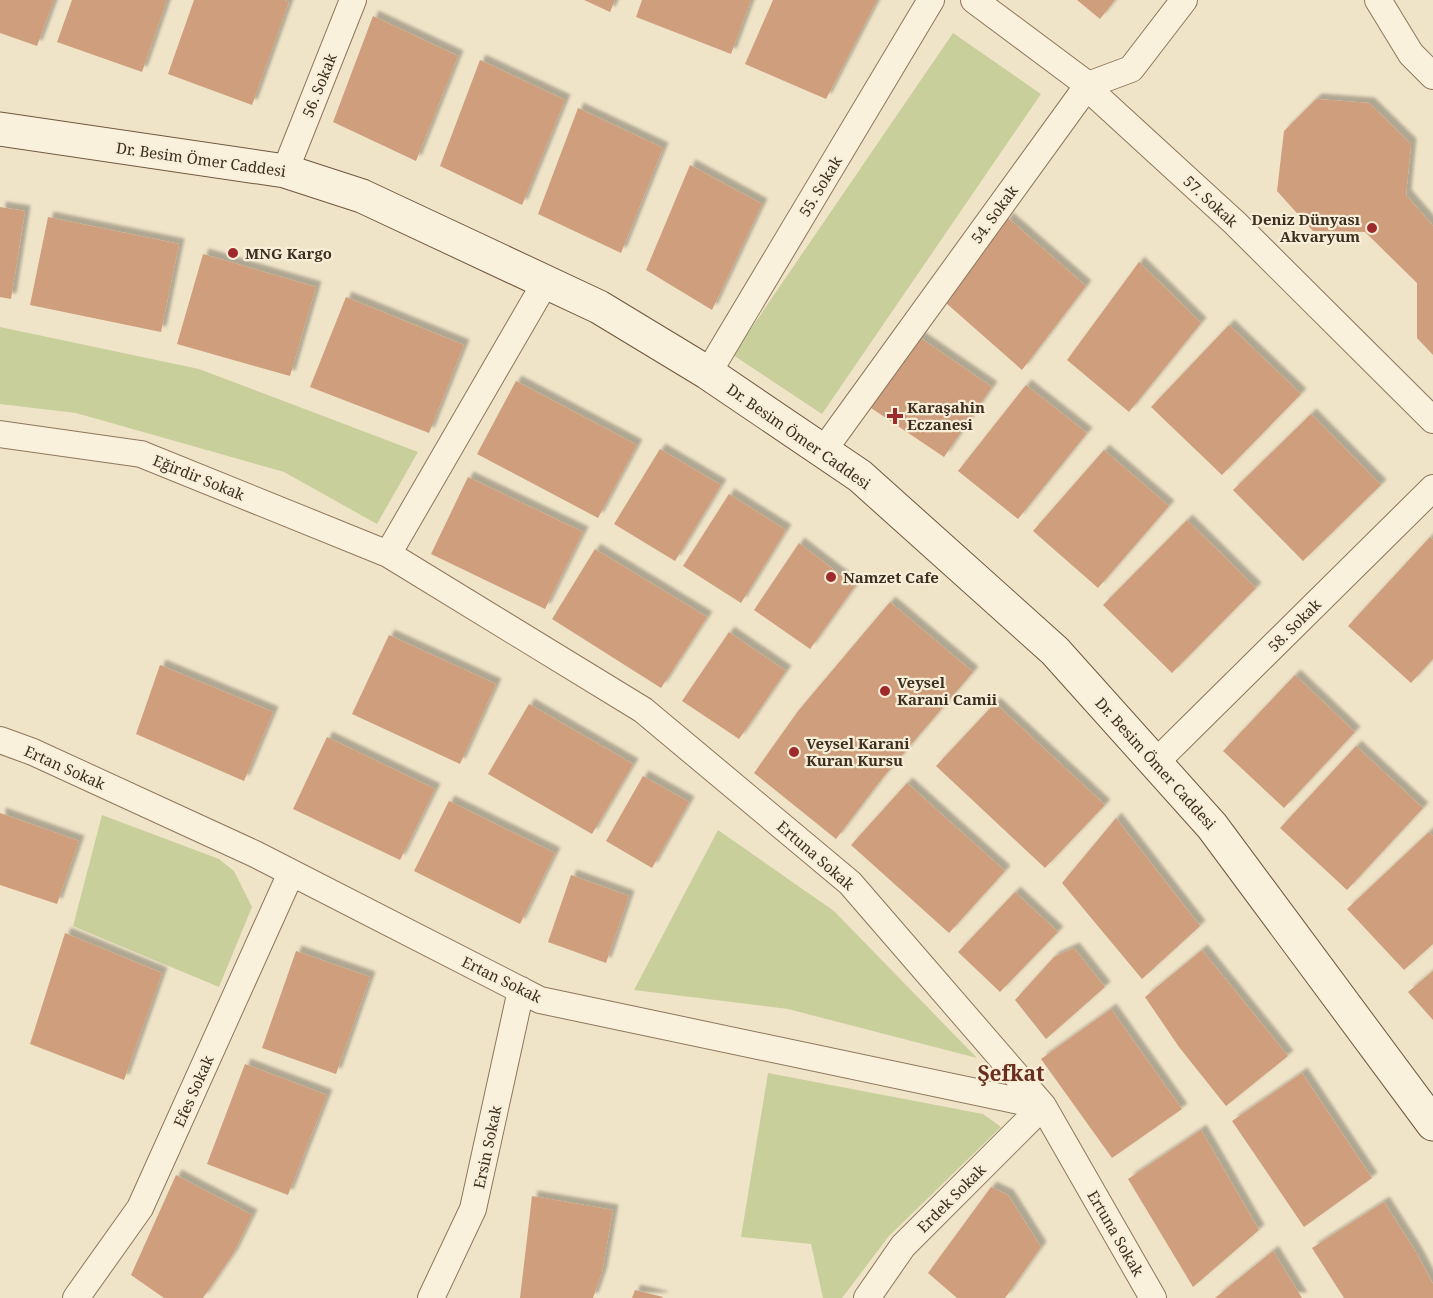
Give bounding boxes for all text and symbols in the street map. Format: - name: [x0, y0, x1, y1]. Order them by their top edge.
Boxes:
- street label: 56. Sokak: [297, 50, 341, 120]
- street label: Dr. Besim Ömer Caddesi: [115, 137, 287, 181]
- street label: 55. Sokak: [794, 152, 846, 220]
- street label: 57. Sokak: [1180, 171, 1243, 231]
- street label: 54. Sokak: [966, 181, 1022, 247]
- place label: Deniz Dünyası Akvaryum: [1251, 209, 1361, 246]
- marker: Deniz Dünyası Akvaryum: [1365, 221, 1379, 235]
- place label: MNG Kargo: [245, 243, 332, 263]
- marker: MNG Kargo: [226, 246, 240, 260]
- street label: Dr. Besim Ömer Caddesi: [723, 379, 875, 493]
- place label: Karaşahin Eczanesi: [907, 397, 985, 434]
- marker: Karaşahin Eczanesi: [888, 409, 902, 423]
- street label: Eğirdir Sokak: [150, 450, 248, 505]
- place label: Namzet Cafe: [843, 567, 939, 587]
- marker: Namzet Cafe: [824, 570, 838, 584]
- street label: 58. Sokak: [1263, 594, 1325, 656]
- place label: Veysel Karani Camii: [897, 672, 998, 709]
- marker: Veysel Karani Camii: [878, 684, 892, 698]
- street label: Dr. Besim Ömer Caddesi: [1091, 693, 1221, 833]
- place label: Veysel Karani Kuran Kursu: [806, 733, 910, 770]
- street label: Ertan Sokak: [21, 740, 109, 794]
- marker: Veysel Karani Kuran Kursu: [787, 745, 801, 759]
- street label: Ertuna Sokak: [773, 816, 859, 894]
- street label: Ertan Sokak: [459, 951, 545, 1007]
- street label: Efes Sokak: [168, 1052, 218, 1130]
- district label: Şefkat: [977, 1059, 1045, 1087]
- street label: Ersin Sokak: [468, 1103, 506, 1190]
- street label: Erdek Sokak: [912, 1159, 990, 1237]
- street label: Ertuna Sokak: [1083, 1186, 1149, 1280]

